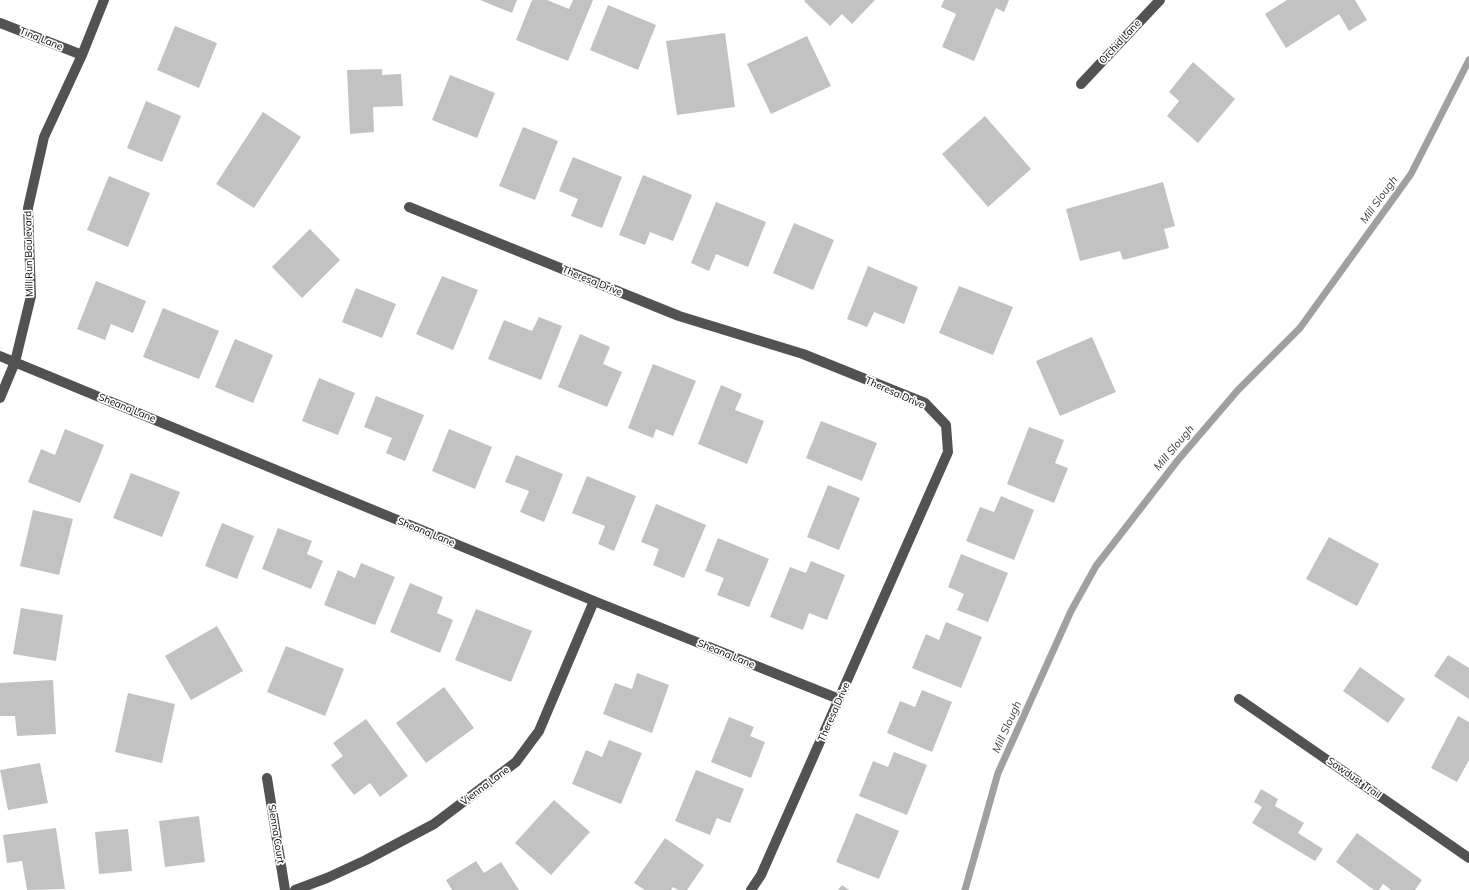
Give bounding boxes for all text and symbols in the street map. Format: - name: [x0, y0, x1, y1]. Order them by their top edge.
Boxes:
- street label: Orchid Lane: [1097, 17, 1143, 67]
- street label: Tina Lane: [18, 25, 64, 53]
- water label: Mill Slough: [1357, 174, 1401, 226]
- street label: Mill Run Boulevard: [22, 211, 36, 297]
- street label: Theresa Drive: [560, 263, 624, 299]
- street label: Theresa Drive: [863, 374, 927, 412]
- street label: Sheana Lane: [97, 391, 157, 425]
- water label: Mill Slough: [1151, 423, 1197, 473]
- street label: Sheana Lane: [396, 515, 456, 549]
- street label: Sheana Lane: [696, 637, 756, 671]
- street label: Theresa Drive: [815, 680, 853, 744]
- water label: Mill Slough: [990, 699, 1024, 755]
- street label: Sawdust Trail: [1325, 755, 1383, 801]
- street label: Vienna Lane: [458, 764, 512, 808]
- street label: Sienna Court: [265, 804, 287, 864]

